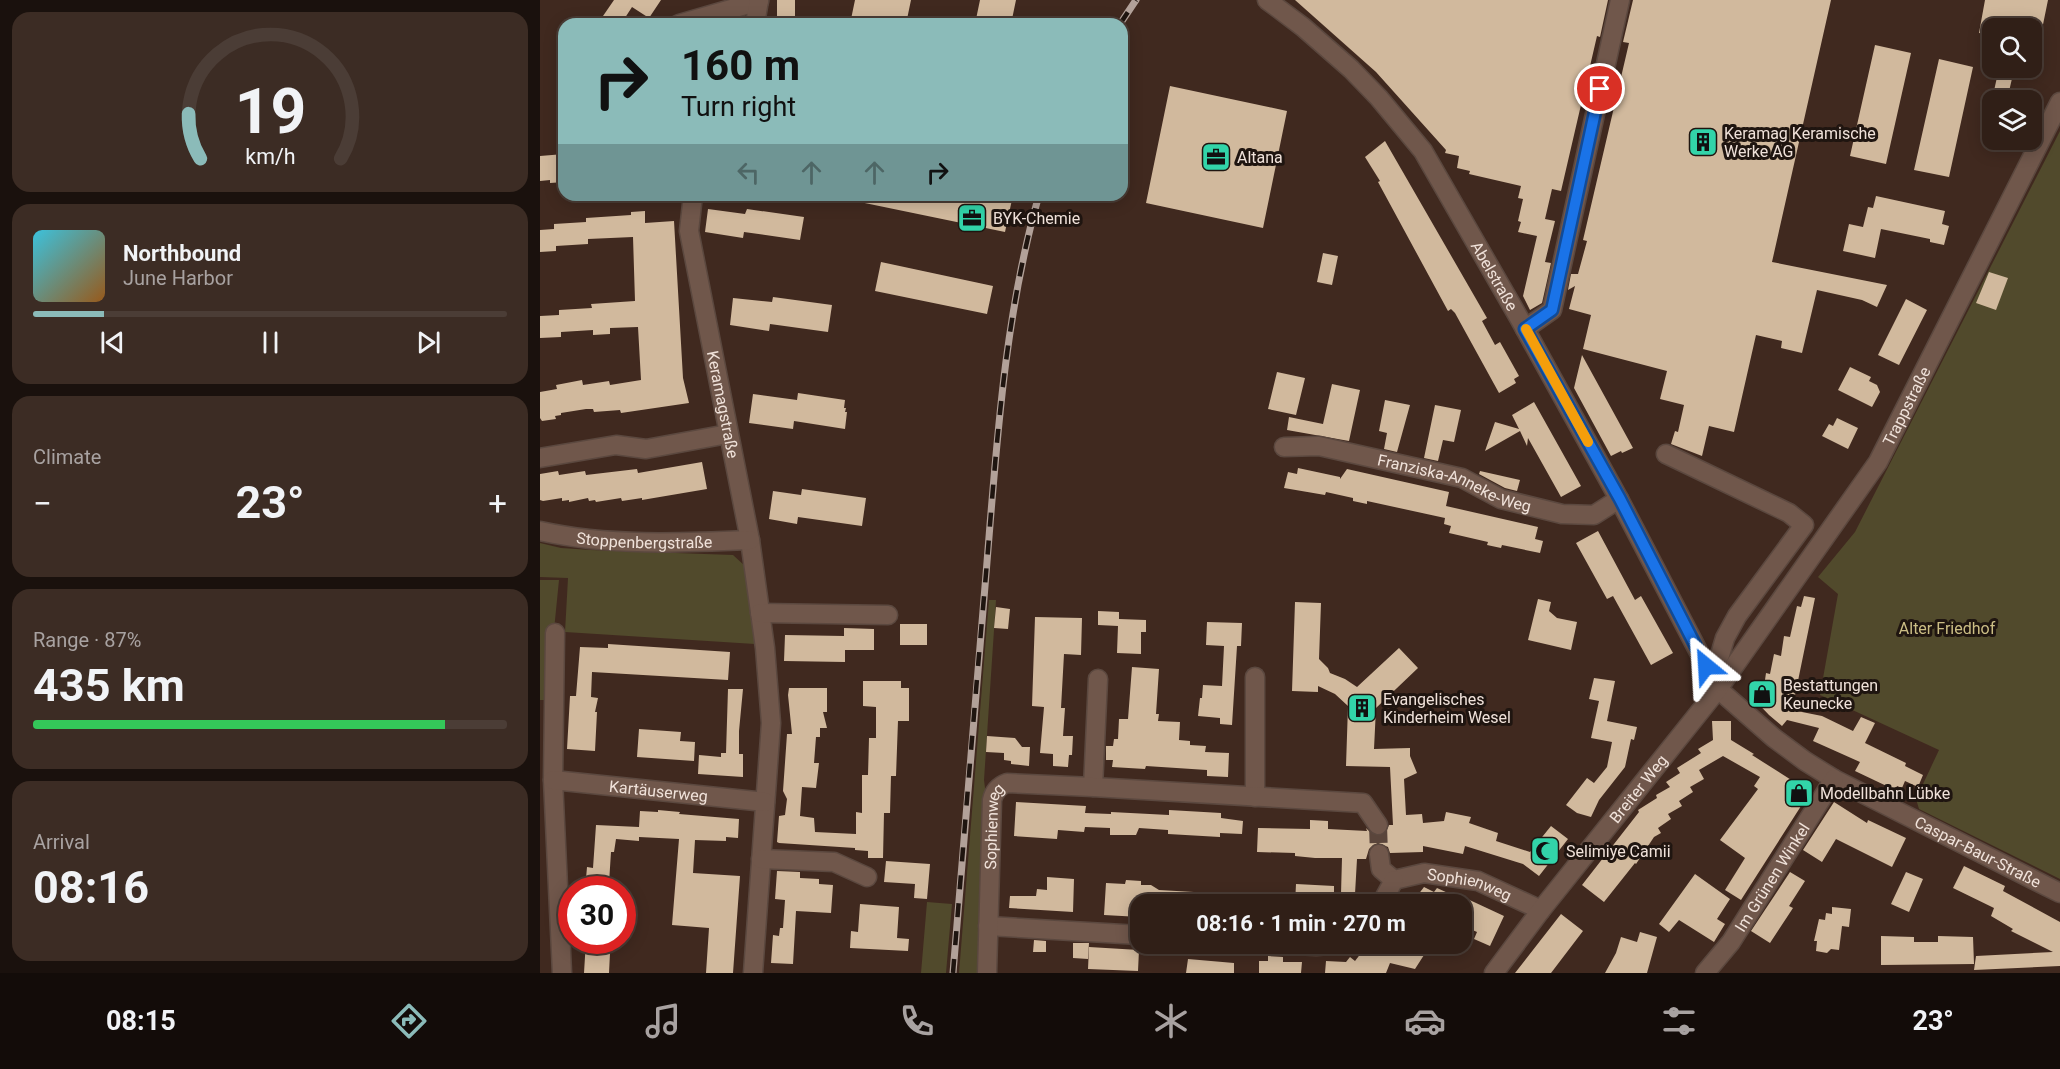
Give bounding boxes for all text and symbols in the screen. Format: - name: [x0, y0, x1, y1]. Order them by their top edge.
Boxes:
- map controls: [1982, 18, 2042, 150]
- button: search: [1982, 18, 2042, 78]
- text: 160 m: [681, 41, 800, 90]
- icon: right: [582, 42, 660, 120]
- pin: [1574, 63, 1625, 114]
- icon: arrive: [1583, 72, 1616, 105]
- text: 19: [234, 75, 306, 148]
- button: layers: [1982, 90, 2042, 150]
- text: Turn right: [681, 91, 796, 123]
- place label: Keramag Keramische Werke AG: [1724, 124, 1876, 161]
- building icon: Keramag Keramische Werke AG: [1687, 126, 1719, 158]
- office icon: Altana: [1200, 141, 1232, 173]
- text: km/h: [245, 144, 295, 169]
- place label: Altana: [1237, 148, 1283, 167]
- icon: left: [732, 156, 765, 189]
- icon: ahead: [795, 156, 828, 189]
- icon: ahead: [858, 156, 891, 189]
- icon: right: [921, 156, 954, 189]
- office icon: BYK-Chemie: [956, 202, 988, 234]
- place label: BYK-Chemie: [993, 209, 1080, 228]
- street label: Abelstraße: [1467, 238, 1522, 314]
- text: Northbound: [123, 241, 241, 266]
- text: June Harbor: [123, 266, 233, 290]
- icon: previous: [96, 326, 129, 359]
- icon: pause: [254, 326, 287, 359]
- icon: next: [412, 326, 445, 359]
- street label: Keramagstraße: [703, 349, 743, 460]
- street label: Trappstraße: [1878, 364, 1934, 449]
- text: Climate: [33, 445, 101, 469]
- street label: Franziska-Anneke-Weg: [1376, 450, 1533, 516]
- text: 23°: [235, 476, 305, 529]
- text: −: [33, 484, 52, 523]
- text: +: [488, 484, 507, 523]
- street label: Stoppenbergstraße: [575, 528, 713, 552]
- park label: Alter Friedhof: [1899, 619, 1996, 638]
- text: Range · 87%: [33, 628, 141, 652]
- position arrow: [1674, 634, 1738, 698]
- text: 435 km: [33, 659, 185, 712]
- place label: Bestattungen Keunecke: [1783, 676, 1878, 713]
- shop icon: Bestattungen Keunecke: [1746, 678, 1778, 710]
- place label: Evangelisches Kinderheim Wesel: [1383, 690, 1511, 727]
- building icon: Evangelisches Kinderheim Wesel: [1346, 692, 1378, 724]
- street label: Breiter Weg: [1605, 751, 1671, 827]
- street label: Kartäuserweg: [608, 776, 709, 806]
- shop icon: Modellbahn Lübke: [1783, 777, 1815, 809]
- street label: Sophienweg: [980, 779, 1008, 870]
- place label: Modellbahn Lübke: [1820, 784, 1950, 803]
- street label: Caspar-Baur-Straße: [1912, 812, 2044, 891]
- street label: Im Grünen Winkel: [1730, 819, 1813, 935]
- text: Arrival: [33, 830, 90, 854]
- mosque icon: Selimiye Camii: [1529, 835, 1561, 867]
- place label: Selimiye Camii: [1566, 842, 1671, 861]
- text: 08:16: [33, 861, 149, 914]
- street label: Sophienweg: [1426, 864, 1515, 905]
- speed limit sign: 30: [558, 876, 636, 954]
- text: 08:16 · 1 min · 270 m: [1196, 911, 1406, 936]
- icon: directions: [388, 1000, 430, 1042]
- icon: music: [642, 1000, 684, 1042]
- icon: phone: [896, 1000, 938, 1042]
- icon: climate: [1150, 1000, 1192, 1042]
- icon: car: [1404, 1000, 1446, 1042]
- icon: filters: [1658, 1000, 1700, 1042]
- text: 08:15: [106, 1005, 176, 1037]
- text: 23°: [1912, 1005, 1954, 1037]

